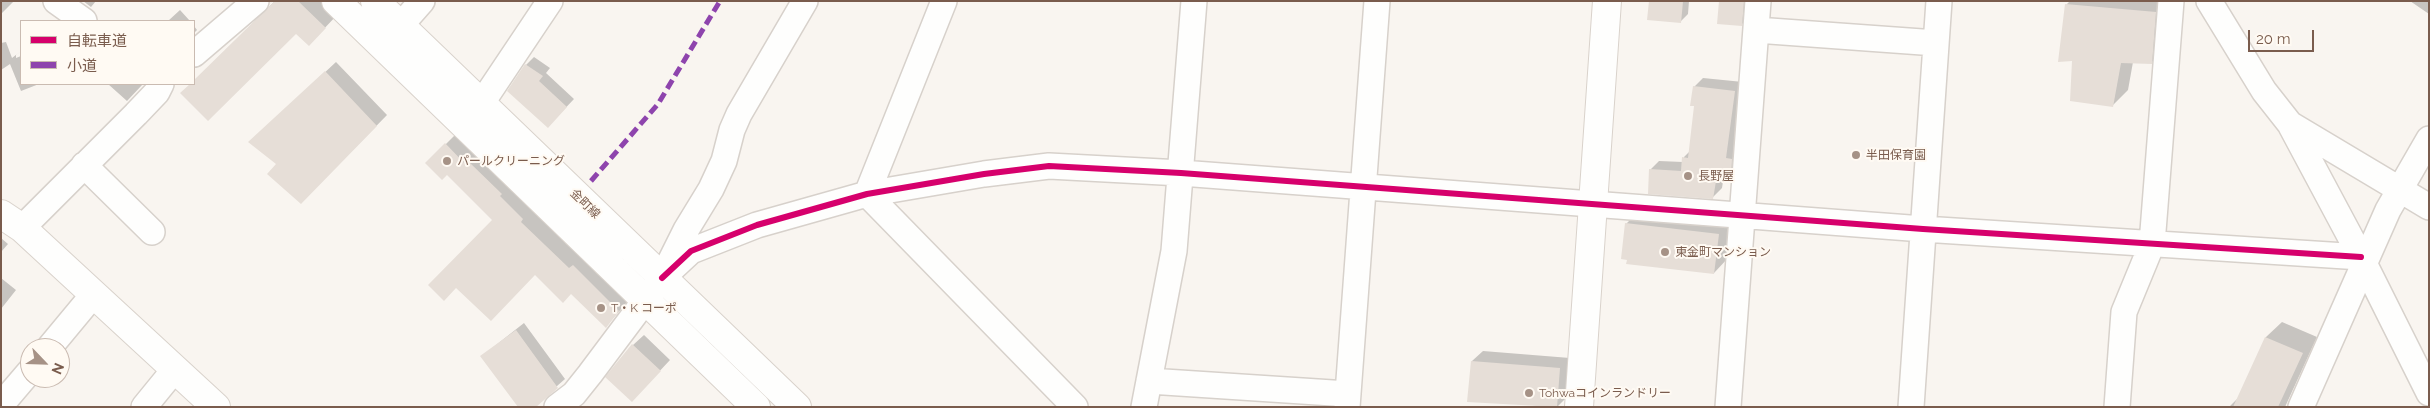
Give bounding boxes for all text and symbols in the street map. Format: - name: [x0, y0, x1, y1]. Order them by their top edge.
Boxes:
- legend: [20, 20, 195, 85]
- scale bar: [2250, 20, 2316, 52]
- text: 20 m: [2256, 30, 2291, 48]
- text: 自転車道: [67, 32, 127, 50]
- text: 小道: [67, 57, 97, 75]
- place label: 半田保育園: [1866, 148, 1926, 162]
- marker: 半田保育園: [1850, 149, 1862, 161]
- place label: パールクリーニング: [457, 154, 565, 168]
- marker: パールクリーニング: [441, 155, 453, 167]
- place label: 長野屋: [1698, 169, 1734, 183]
- marker: 長野屋: [1682, 170, 1694, 182]
- street label: 金町線: [567, 186, 603, 222]
- place label: 東金町マンション: [1675, 245, 1771, 259]
- marker: 東金町マンション: [1659, 246, 1671, 258]
- place label: T・K コーポ: [611, 301, 677, 315]
- marker: T・K コーポ: [595, 302, 607, 314]
- north arrow: [20, 338, 70, 388]
- text: N: [48, 361, 67, 377]
- place label: Tohwaコインランドリー: [1539, 386, 1671, 400]
- marker: Tohwaコインランドリー: [1523, 387, 1535, 399]

